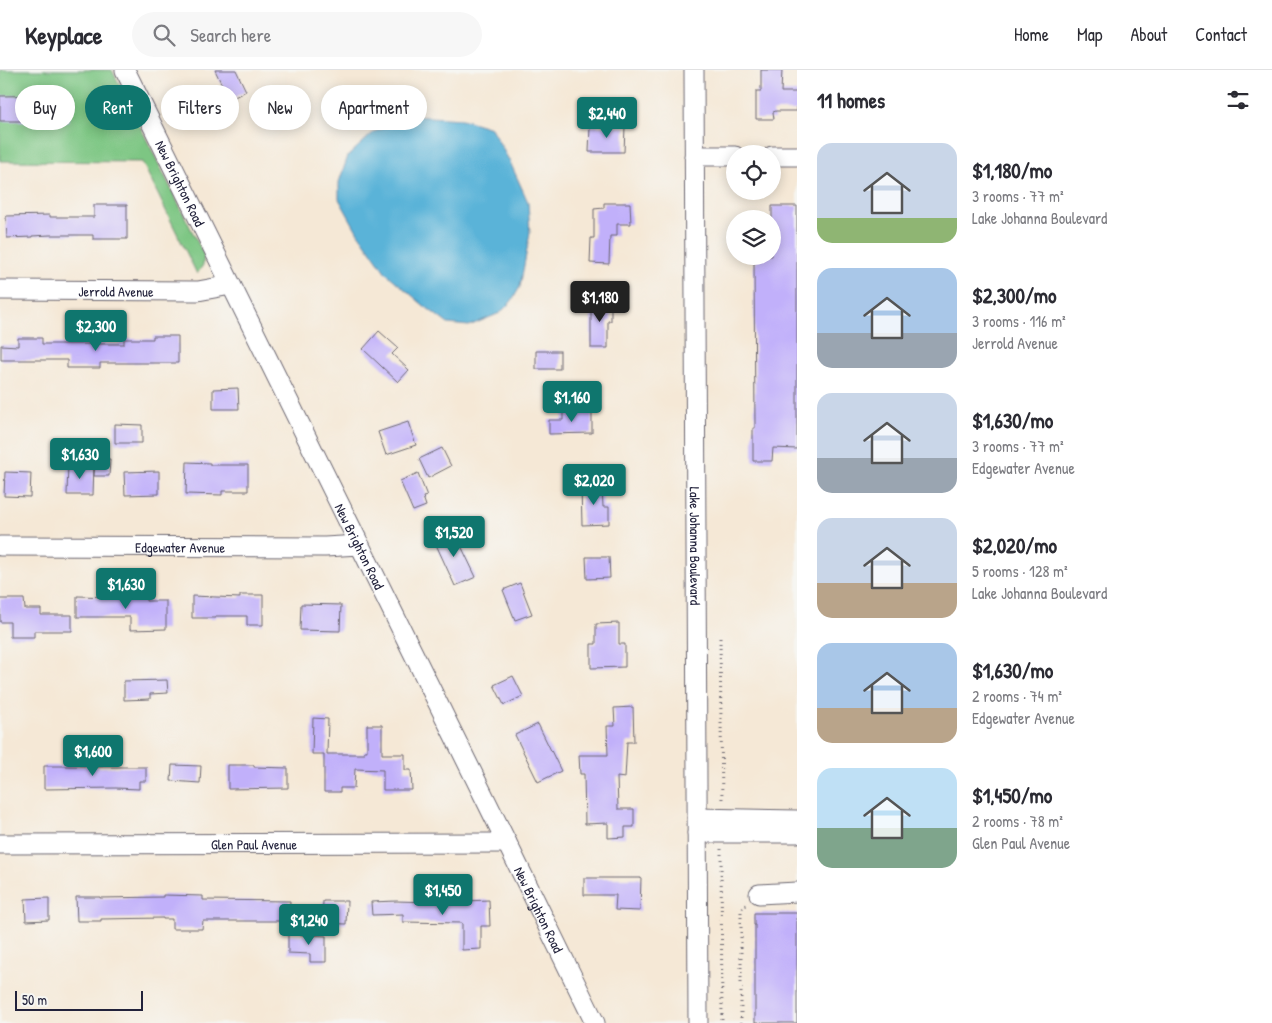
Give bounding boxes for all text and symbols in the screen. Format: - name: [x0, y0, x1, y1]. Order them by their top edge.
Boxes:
- search box: [132, 12, 482, 57]
- text: Keyplace: [25, 19, 102, 51]
- icon: search: [150, 21, 178, 49]
- text: Search here: [190, 22, 271, 48]
- text: Home: [1014, 22, 1049, 47]
- text: Map: [1077, 22, 1102, 47]
- text: About: [1130, 22, 1167, 47]
- text: Contact: [1195, 22, 1247, 47]
- chip: Buy: [15, 85, 75, 130]
- chip: Rent: [85, 85, 151, 130]
- chip: Filters: [161, 85, 239, 130]
- chip: New: [249, 85, 311, 130]
- chip: Apartment: [321, 85, 427, 130]
- text: 11 homes: [817, 86, 885, 115]
- icon: filters: [1224, 86, 1252, 114]
- pin: $2,440: [566, 97, 648, 139]
- text: $2,440: [588, 102, 626, 124]
- street label: New Brighton Road: [152, 137, 210, 230]
- map controls: [726, 145, 781, 265]
- button: locate: [726, 145, 781, 200]
- text: $1,180/mo: [972, 156, 1052, 185]
- icon: home: [857, 163, 917, 223]
- text: 3 rooms · 77 m²: [972, 185, 1064, 207]
- text: Lake Johanna Boulevard: [972, 207, 1107, 229]
- button: layers: [726, 210, 781, 265]
- pin: $1,180: [559, 280, 641, 323]
- street label: Jerrold Avenue: [78, 281, 154, 300]
- text: $2,300/mo: [972, 281, 1057, 310]
- text: $1,180: [581, 286, 619, 308]
- icon: home: [857, 288, 917, 348]
- pin: $2,300: [55, 310, 137, 352]
- text: 3 rooms · 116 m²: [972, 310, 1066, 332]
- text: $2,300: [76, 315, 116, 337]
- text: Jerrold Avenue: [972, 332, 1058, 354]
- pin: $1,160: [531, 380, 613, 423]
- text: $1,160: [554, 386, 590, 408]
- text: $1,630/mo: [972, 406, 1053, 435]
- icon: home: [857, 413, 917, 473]
- text: 3 rooms · 77 m²: [972, 435, 1064, 457]
- pin: $1,630: [39, 438, 121, 480]
- text: $1,630: [61, 443, 99, 465]
- text: Edgewater Avenue: [972, 457, 1075, 479]
- pin: $2,020: [553, 464, 635, 506]
- text: $2,020: [574, 469, 614, 491]
- street label: Lake Johanna Boulevard: [686, 487, 706, 606]
- street label: New Brighton Road: [331, 500, 390, 593]
- pin: $1,520: [413, 516, 495, 558]
- text: $1,520: [435, 521, 473, 543]
- text: $2,020/mo: [972, 531, 1057, 560]
- street label: Edgewater Avenue: [135, 537, 225, 557]
- icon: home: [857, 538, 917, 598]
- text: 5 rooms · 128 m²: [972, 560, 1068, 582]
- pin: $1,630: [85, 568, 167, 610]
- text: $1,630: [107, 573, 145, 595]
- text: Lake Johanna Boulevard: [972, 582, 1107, 604]
- text: $1,630/mo: [972, 656, 1053, 685]
- icon: home: [857, 663, 917, 723]
- text: 2 rooms · 74 m²: [972, 685, 1062, 707]
- text: Edgewater Avenue: [972, 707, 1075, 729]
- pin: $1,600: [52, 734, 134, 777]
- text: $1,600: [74, 740, 112, 762]
- text: $1,450/mo: [972, 781, 1052, 810]
- icon: home: [857, 788, 917, 848]
- text: 2 rooms · 78 m²: [972, 810, 1063, 832]
- text: Glen Paul Avenue: [972, 832, 1070, 854]
- street label: Glen Paul Avenue: [211, 834, 297, 853]
- street label: New Brighton Road: [510, 863, 569, 956]
- pin: $1,450: [402, 874, 484, 916]
- text: $1,450: [424, 879, 462, 901]
- pin: $1,240: [268, 904, 350, 946]
- text: $1,240: [290, 909, 328, 931]
- scale bar: [15, 988, 142, 1011]
- text: 50 m: [22, 990, 47, 1009]

